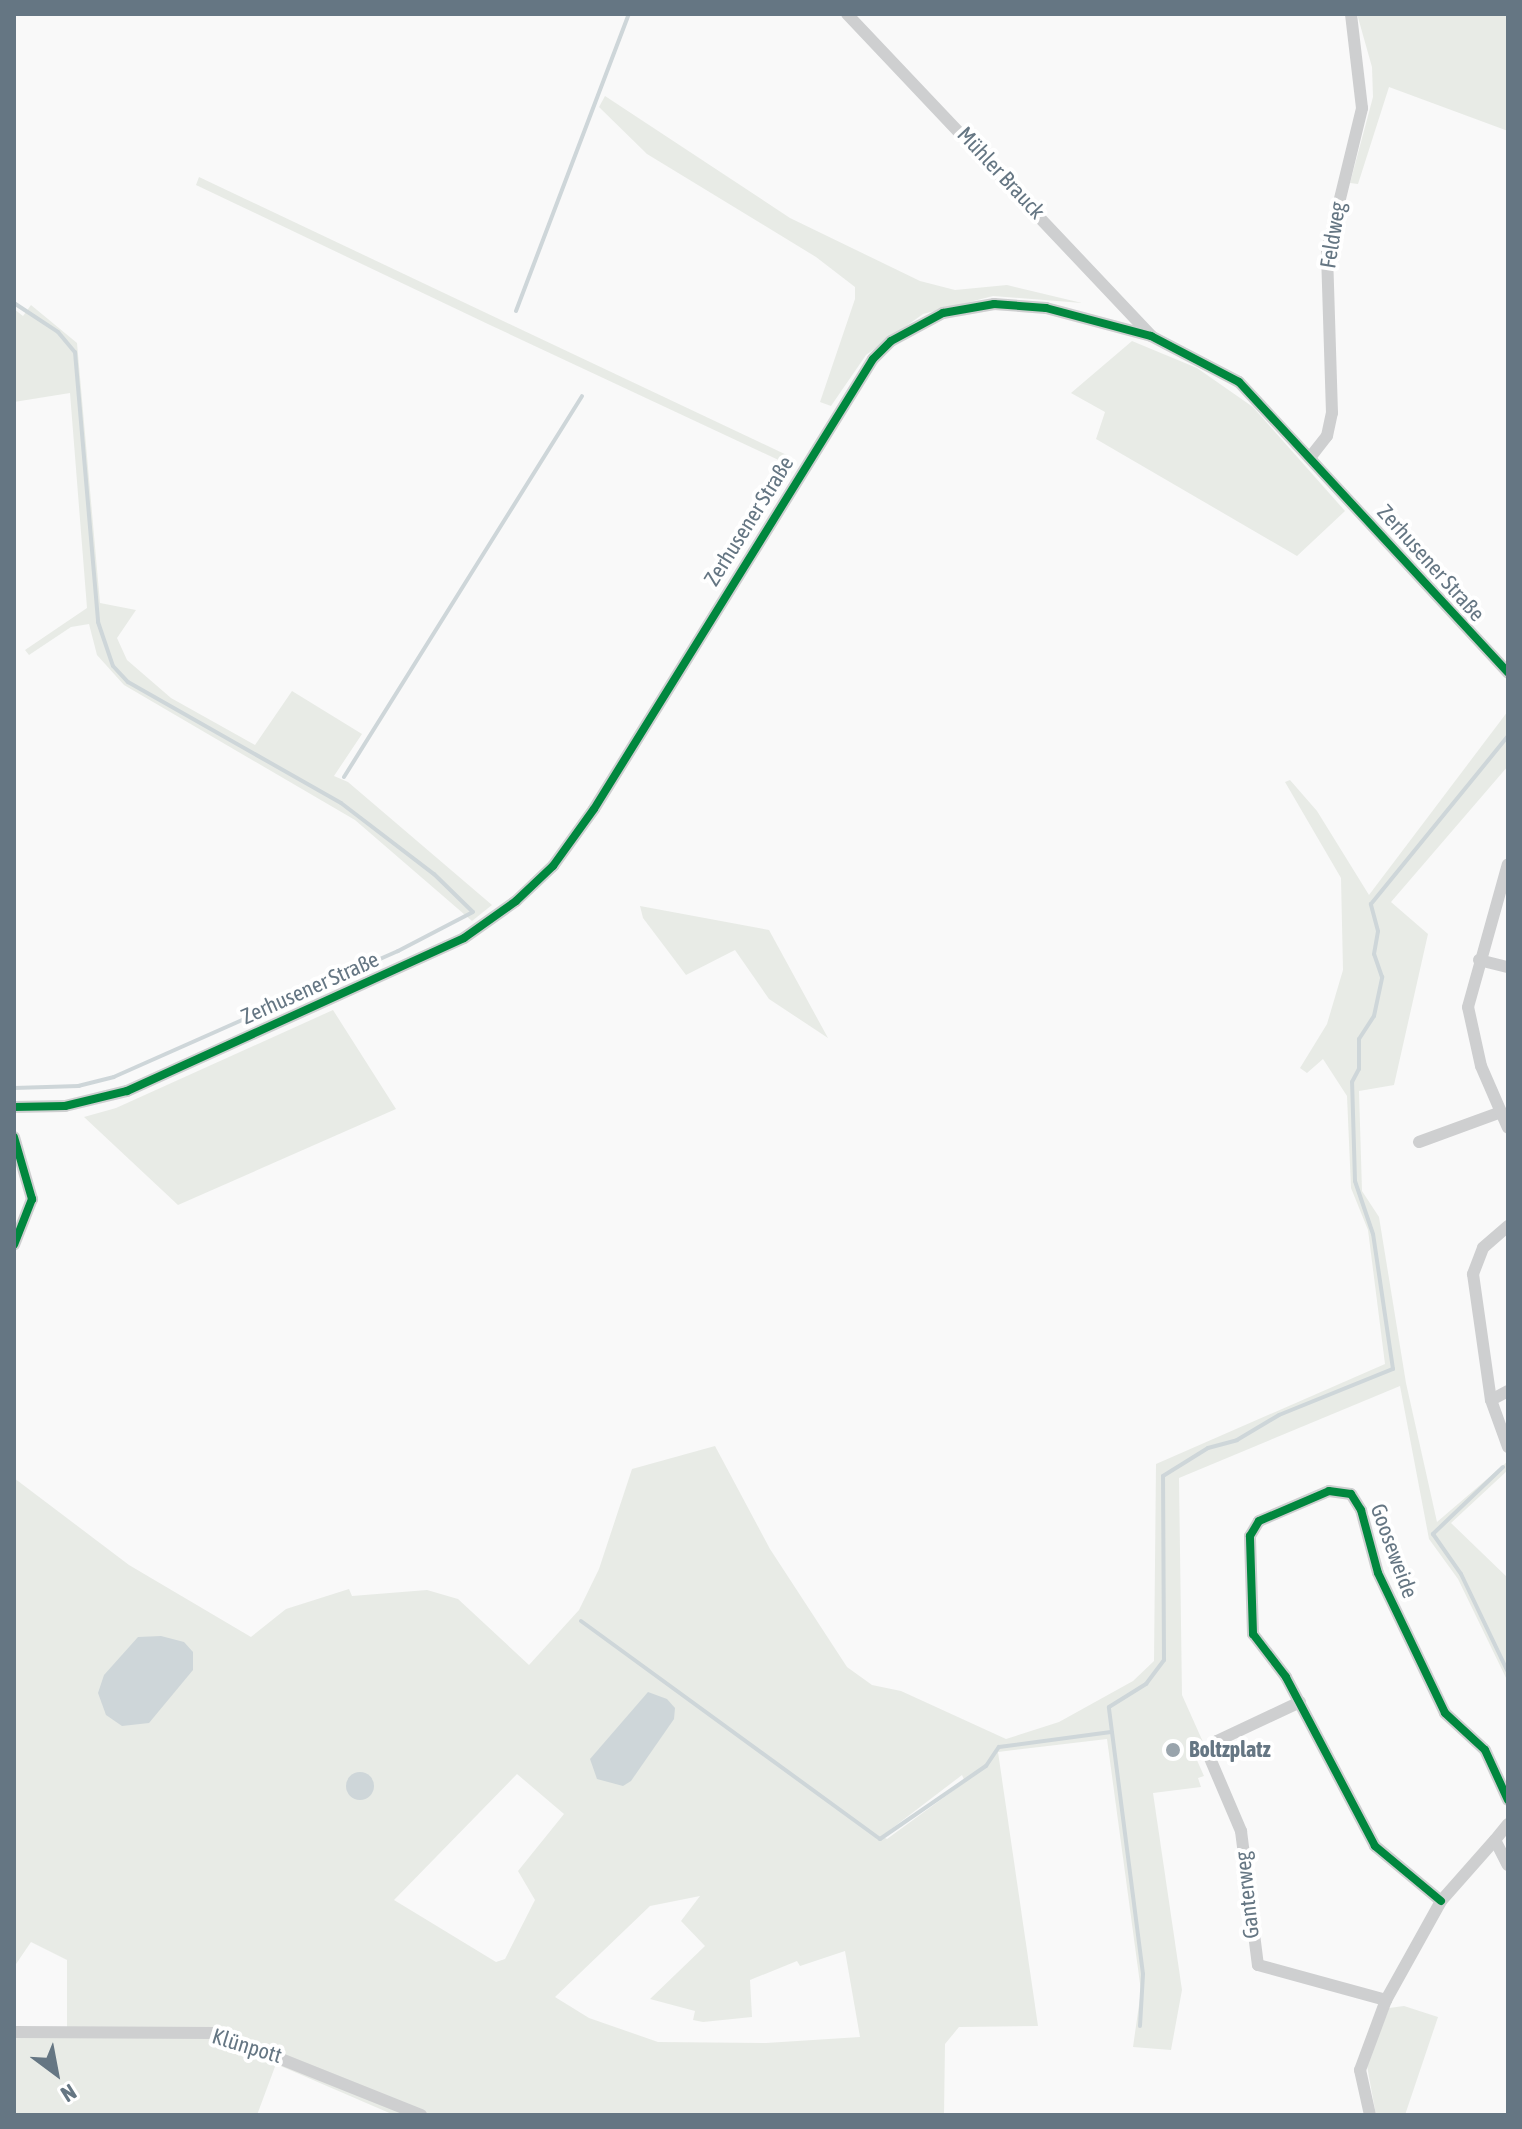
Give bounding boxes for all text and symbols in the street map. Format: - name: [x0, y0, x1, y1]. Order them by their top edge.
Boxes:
- street label: Mühler Brauck: [952, 121, 1050, 225]
- street label: Feldweg: [1315, 200, 1351, 270]
- street label: Zerhusener Straße: [699, 451, 799, 591]
- street label: Zerhusener Straße: [1372, 499, 1490, 627]
- street label: Zerhusener Straße: [237, 946, 383, 1030]
- street label: Gooseweide: [1365, 1500, 1423, 1602]
- place label: Boltzplatz: [1189, 1737, 1271, 1763]
- marker: Boltzplatz: [1164, 1741, 1182, 1759]
- street label: Ganterweg: [1229, 1850, 1265, 1940]
- street label: Klünpott: [209, 2023, 285, 2069]
- north arrow: [16, 2033, 96, 2113]
- text: N: [56, 2079, 81, 2108]

